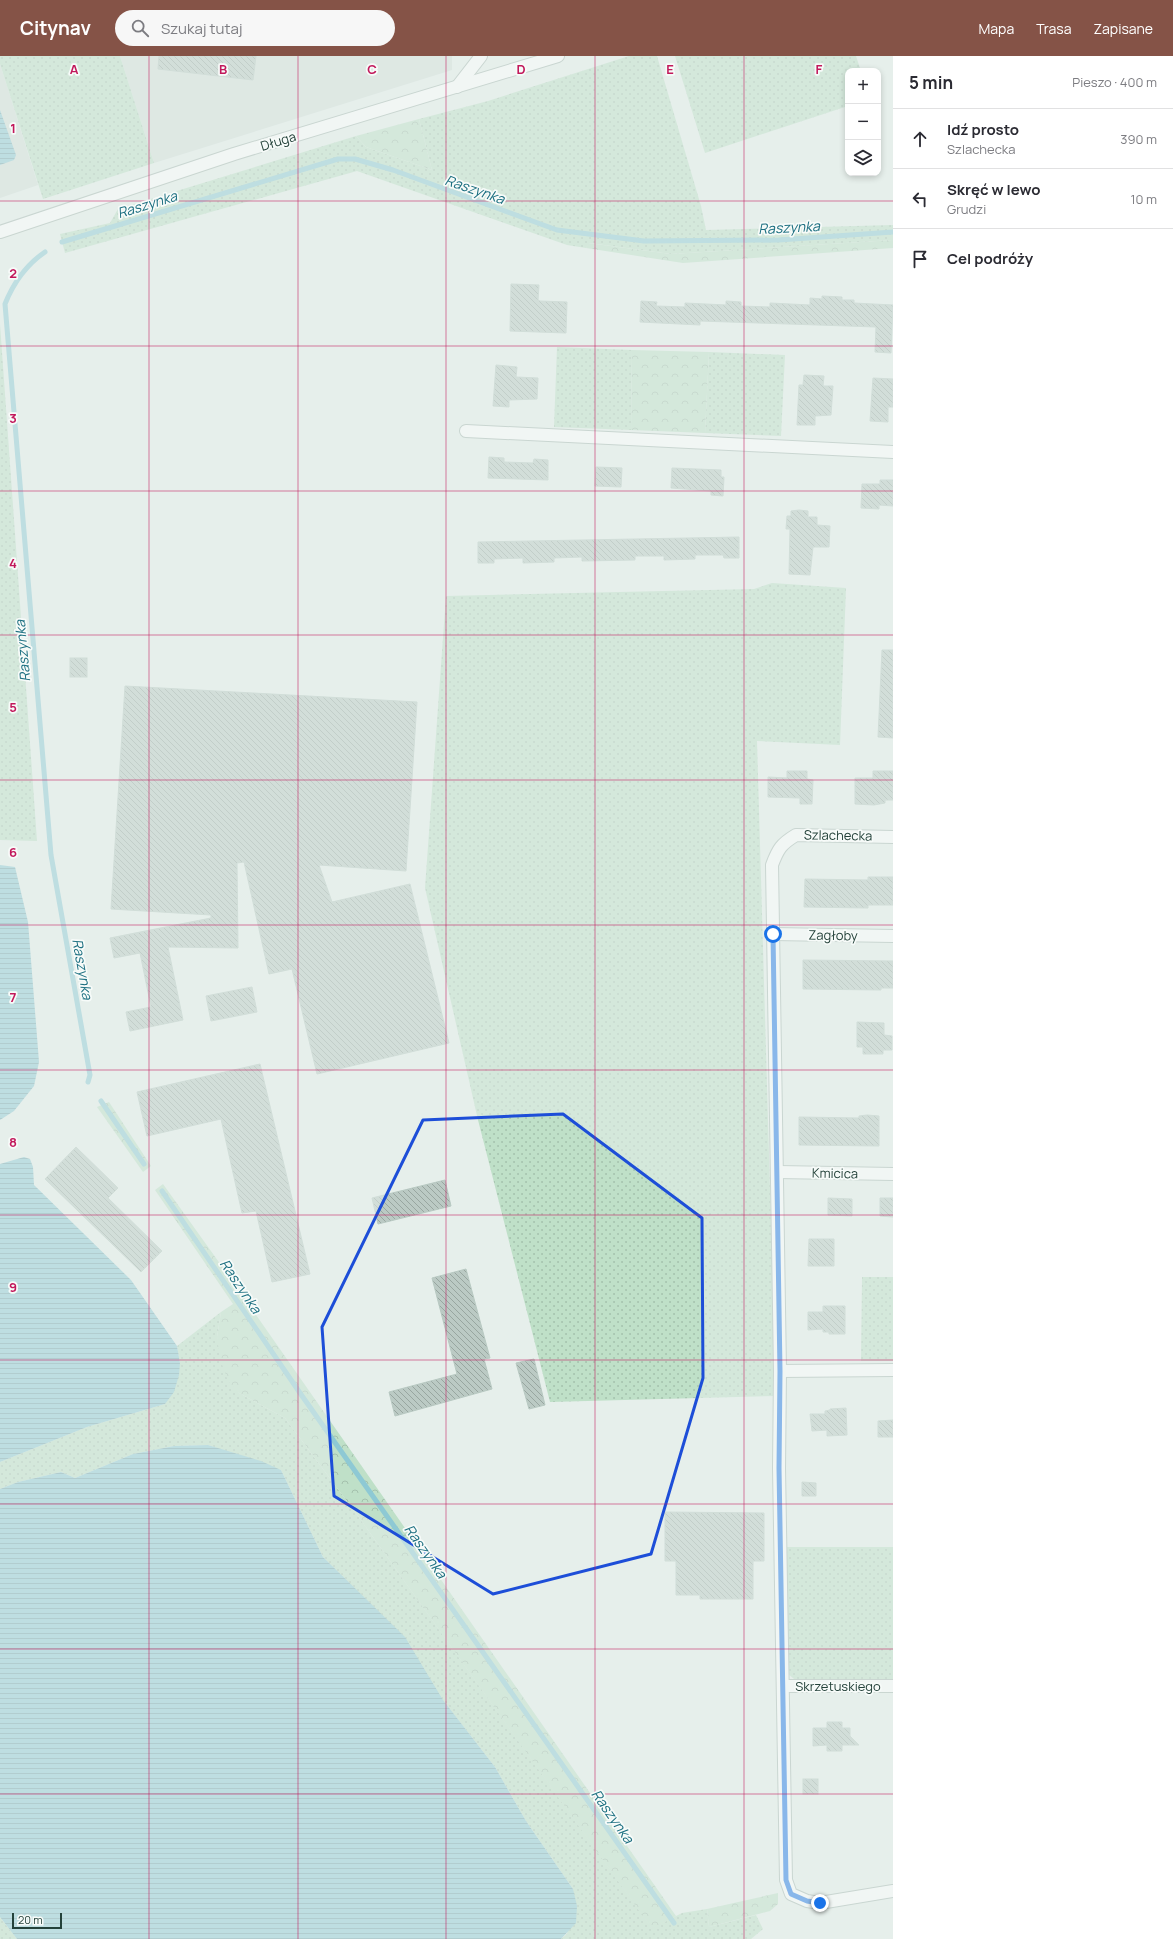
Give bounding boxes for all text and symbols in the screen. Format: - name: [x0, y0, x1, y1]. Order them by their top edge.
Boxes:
- search box: [115, 10, 395, 46]
- text: Citynav: [20, 15, 91, 41]
- icon: search: [129, 17, 151, 39]
- text: Szukaj tutaj: [161, 18, 243, 39]
- text: Mapa: [979, 19, 1014, 38]
- text: Trasa: [1036, 19, 1071, 38]
- text: Zapisane: [1093, 19, 1153, 38]
- text: A: [70, 60, 79, 78]
- text: B: [219, 60, 227, 78]
- text: C: [367, 60, 377, 78]
- text: D: [516, 60, 526, 78]
- text: E: [666, 60, 674, 78]
- text: F: [816, 60, 823, 78]
- map controls: [845, 68, 881, 176]
- button: +: [845, 68, 881, 104]
- text: 5 min: [909, 71, 953, 94]
- text: Pieszo · 400 m: [1072, 73, 1157, 91]
- button: −: [845, 104, 881, 140]
- text: 1: [10, 119, 16, 137]
- text: Idź prosto: [947, 119, 1019, 140]
- street label: Długa: [258, 127, 298, 155]
- icon: ahead: [909, 128, 931, 150]
- text: 390 m: [1120, 130, 1157, 148]
- button: layers: [845, 140, 881, 176]
- text: Szlachecka: [947, 140, 1016, 158]
- water label: Raszynka: [443, 170, 508, 208]
- text: Skręć w lewo: [947, 179, 1041, 200]
- water label: Raszynka: [115, 186, 180, 222]
- icon: left: [909, 188, 931, 210]
- text: 10 m: [1130, 190, 1157, 208]
- text: Grudzi: [947, 200, 986, 218]
- water label: Raszynka: [758, 216, 821, 238]
- icon: arrive: [909, 248, 931, 270]
- text: Cel podróży: [947, 248, 1033, 269]
- text: 2: [9, 264, 17, 282]
- text: 3: [9, 409, 17, 427]
- text: 4: [9, 554, 17, 572]
- water label: Raszynka: [10, 618, 34, 682]
- text: 5: [9, 698, 17, 716]
- street label: Szlachecka: [804, 825, 872, 845]
- text: 6: [9, 843, 17, 861]
- route start: [764, 925, 782, 943]
- street label: Zagłoby: [808, 926, 858, 944]
- water label: Raszynka: [68, 937, 98, 1002]
- text: 7: [10, 988, 17, 1006]
- text: 8: [9, 1133, 17, 1151]
- street label: Kmicica: [812, 1164, 858, 1182]
- water label: Raszynka: [216, 1255, 267, 1318]
- text: 9: [9, 1278, 17, 1296]
- water label: Raszynka: [401, 1520, 452, 1583]
- street label: Skrzetuskiego: [795, 1677, 881, 1695]
- water label: Raszynka: [588, 1785, 639, 1848]
- route end: [811, 1894, 829, 1912]
- scale bar: [12, 1911, 62, 1930]
- text: 20 m: [18, 1912, 43, 1927]

